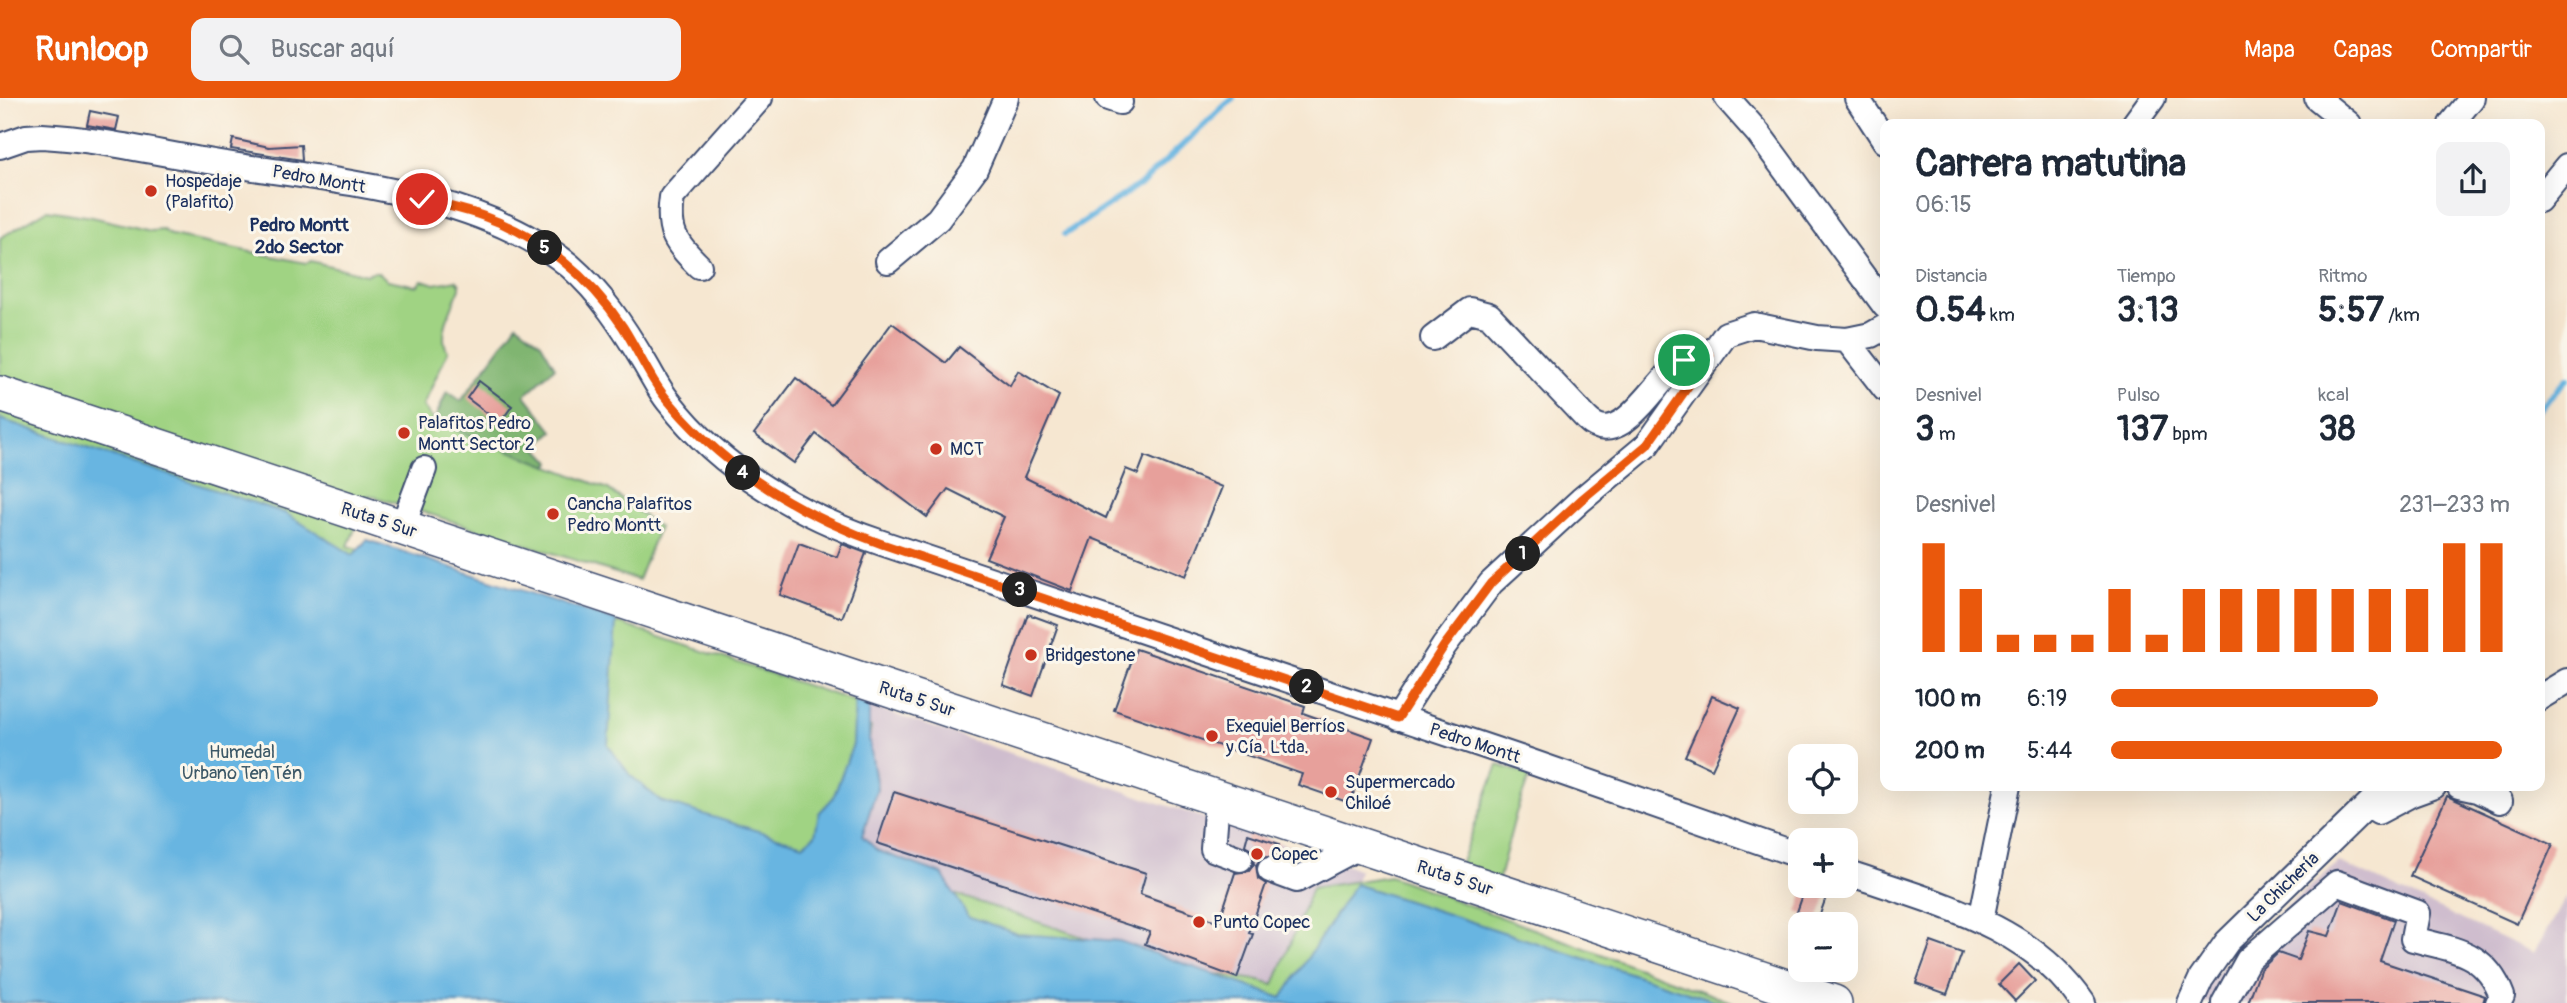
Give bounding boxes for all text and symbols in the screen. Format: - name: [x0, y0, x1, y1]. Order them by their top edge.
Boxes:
- search box: [191, 18, 681, 81]
- text: Runloop: [35, 29, 149, 70]
- icon: search: [215, 30, 253, 68]
- text: Buscar aquí: [271, 33, 395, 65]
- text: Mapa: [2244, 35, 2295, 64]
- text: Capas: [2333, 35, 2392, 64]
- text: Compartir: [2430, 35, 2532, 64]
- text: Carrera matutina: [1915, 140, 2186, 188]
- button: share: [2436, 142, 2510, 216]
- street label: Pedro Montt: [271, 160, 368, 199]
- pin: [392, 169, 452, 229]
- place label: Hospedaje (Palafito): [165, 170, 242, 214]
- icon: check: [403, 180, 441, 218]
- marker: Hospedaje (Palafito): [143, 183, 159, 199]
- text: 06:15: [1915, 190, 1972, 219]
- district label: Pedro Montt 2do Sector: [249, 213, 350, 259]
- pin: 5: [528, 230, 562, 266]
- text: 5: [539, 235, 550, 259]
- text: Distancia: [1915, 264, 1987, 288]
- text: Tiempo: [2117, 264, 2176, 288]
- text: Ritmo: [2318, 264, 2367, 288]
- text: 0.54: [1915, 288, 1986, 332]
- text: 3:13: [2117, 288, 2179, 332]
- text: 5:57: [2318, 288, 2384, 332]
- text: km: [1986, 303, 2015, 327]
- text: /km: [2384, 303, 2420, 327]
- pin: [1654, 330, 1714, 390]
- icon: arrive: [1665, 341, 1703, 379]
- text: Desnivel: [1915, 383, 1982, 407]
- text: Pulso: [2117, 383, 2160, 407]
- text: kcal: [2318, 383, 2349, 407]
- text: 3: [1915, 407, 1935, 451]
- text: 137: [2117, 407, 2168, 451]
- text: 38: [2318, 407, 2356, 451]
- place label: Palafitos Pedro Montt Sector 2: [418, 412, 535, 456]
- text: m: [1935, 422, 1956, 446]
- text: bpm: [2168, 422, 2208, 446]
- marker: Palafitos Pedro Montt Sector 2: [396, 425, 412, 441]
- place label: MCT: [950, 438, 984, 461]
- marker: MCT: [928, 441, 944, 457]
- pin: 4: [726, 456, 760, 490]
- text: 4: [737, 460, 748, 484]
- text: Desnivel: [1915, 490, 1996, 519]
- text: 231–233 m: [2399, 490, 2510, 519]
- place label: Cancha Palafitos Pedro Montt: [567, 493, 692, 537]
- street label: Ruta 5 Sur: [338, 497, 420, 544]
- marker: Cancha Palafitos Pedro Montt: [545, 506, 561, 522]
- pin: 1: [1506, 536, 1540, 572]
- text: 1: [1519, 541, 1526, 565]
- pin: 3: [1002, 573, 1038, 608]
- text: 3: [1014, 577, 1025, 601]
- place label: Bridgestone: [1045, 644, 1135, 667]
- marker: Bridgestone: [1023, 647, 1039, 663]
- pin: 2: [1290, 670, 1324, 704]
- text: 2: [1301, 674, 1312, 698]
- street label: Ruta 5 Sur: [876, 676, 958, 723]
- text: 100 m: [1915, 684, 1981, 713]
- text: 6:19: [2027, 684, 2067, 713]
- place label: Exequiel Berríos y Cía. Ltda.: [1225, 715, 1345, 759]
- street label: Pedro Montt: [1426, 718, 1524, 769]
- marker: Exequiel Berríos y Cía. Ltda.: [1204, 728, 1220, 744]
- text: 200 m: [1915, 736, 1985, 765]
- text: 5:44: [2027, 736, 2072, 765]
- park label: Humedal Urbano Ten Tén: [182, 741, 302, 785]
- map controls: [1788, 744, 1858, 982]
- button: locate: [1788, 744, 1858, 814]
- place label: Supermercado Chiloé: [1345, 771, 1456, 815]
- marker: Supermercado Chiloé: [1323, 784, 1339, 800]
- button: +: [1788, 828, 1858, 898]
- place label: Copec: [1271, 843, 1318, 866]
- marker: Copec: [1249, 846, 1265, 862]
- street label: La Chichería: [2242, 847, 2324, 927]
- street label: Ruta 5 Sur: [1414, 855, 1496, 902]
- place label: Punto Copec: [1213, 911, 1310, 934]
- button: −: [1788, 912, 1858, 982]
- marker: Punto Copec: [1191, 914, 1207, 930]

